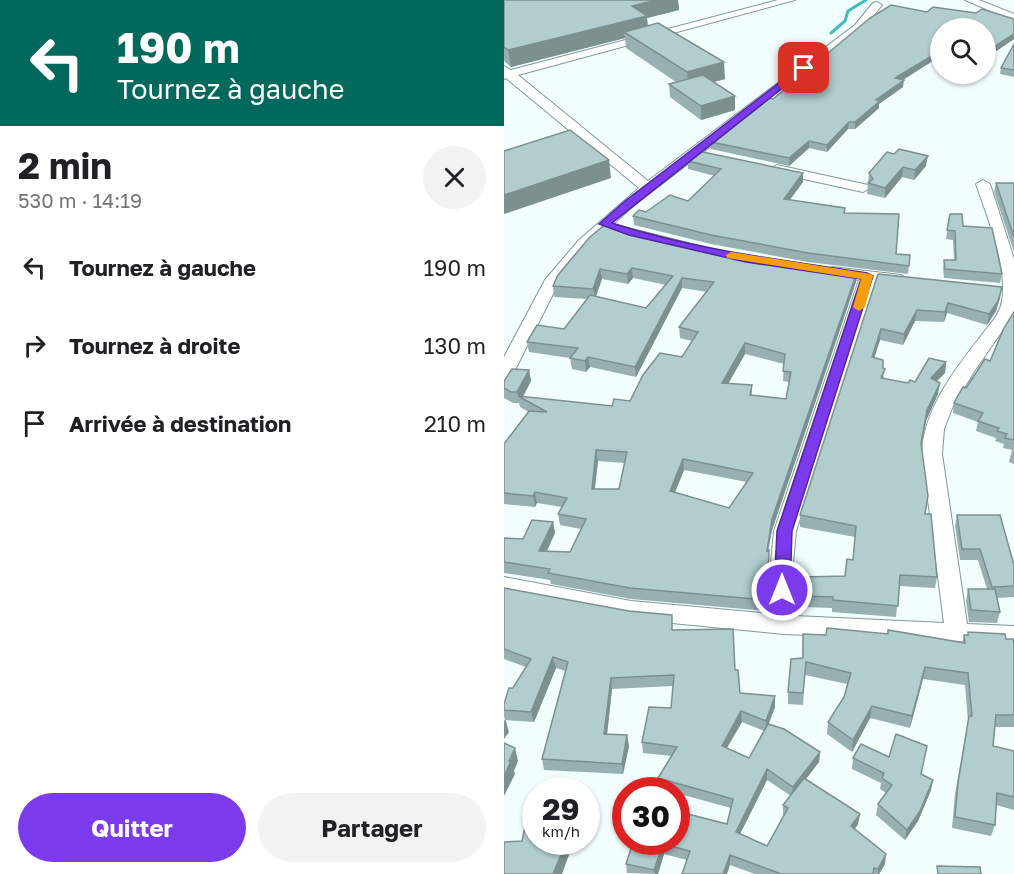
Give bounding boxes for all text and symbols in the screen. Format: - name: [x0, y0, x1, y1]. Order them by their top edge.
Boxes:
- map controls: [930, 18, 996, 84]
- button: search: [930, 18, 996, 84]
- text: 190 m: [117, 22, 240, 72]
- icon: left: [18, 24, 96, 102]
- pin: [778, 42, 829, 93]
- icon: arrive: [787, 51, 820, 84]
- text: Tournez à gauche: [117, 73, 344, 105]
- text: 2 min: [18, 144, 112, 187]
- button: close: [423, 146, 486, 209]
- text: 530 m · 14:19: [18, 188, 142, 212]
- icon: left: [18, 251, 51, 284]
- text: Tournez à gauche: [69, 254, 256, 281]
- text: 190 m: [423, 254, 486, 281]
- icon: right: [18, 329, 51, 362]
- text: Tournez à droite: [69, 332, 240, 359]
- text: 130 m: [424, 332, 486, 359]
- icon: arrive: [18, 407, 51, 440]
- text: Arrivée à destination: [69, 410, 291, 437]
- text: 210 m: [424, 410, 486, 437]
- position arrow: [750, 558, 814, 622]
- speed limit sign: 30: [612, 777, 690, 855]
- text: 29: [542, 791, 580, 827]
- button: Quitter: [18, 793, 246, 862]
- button: Partager: [258, 793, 486, 862]
- text: km/h: [542, 822, 580, 840]

